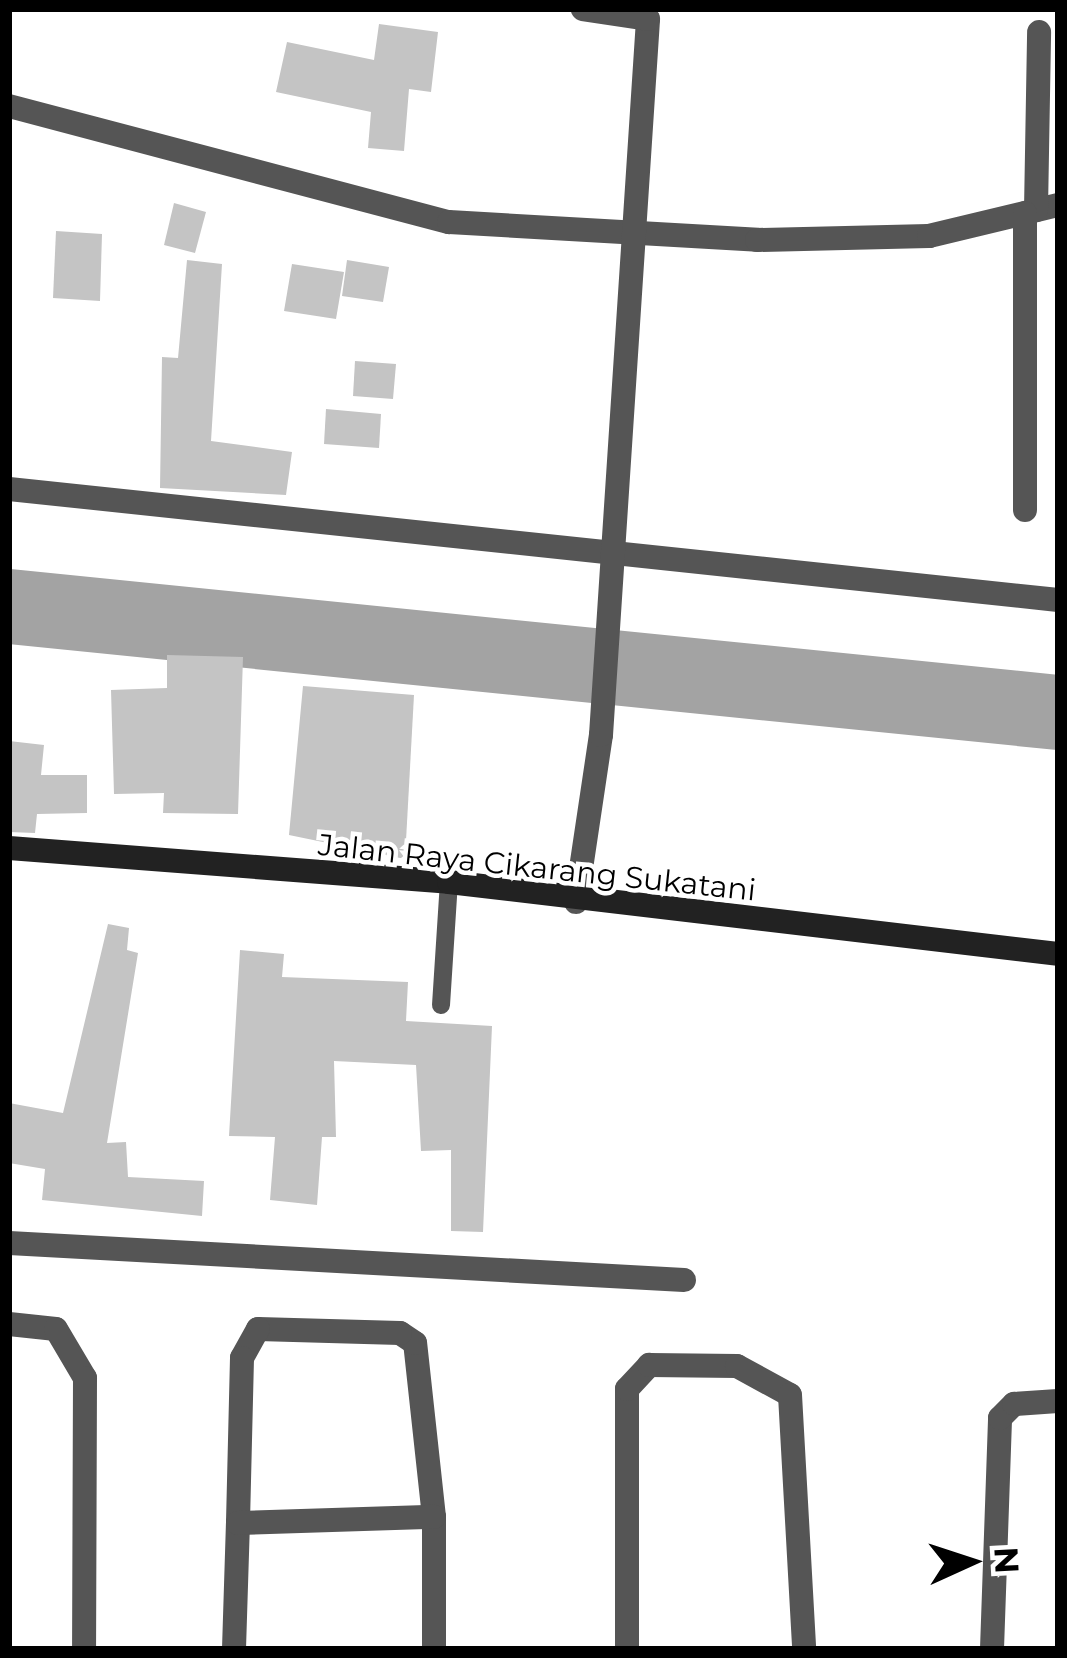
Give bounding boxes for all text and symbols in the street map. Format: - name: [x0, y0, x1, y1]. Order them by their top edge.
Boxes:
- street label: Jalan Raya Cikarang Sukatani: [316, 827, 758, 909]
- north arrow: [911, 1502, 1031, 1622]
- text: N: [986, 1546, 1028, 1574]

